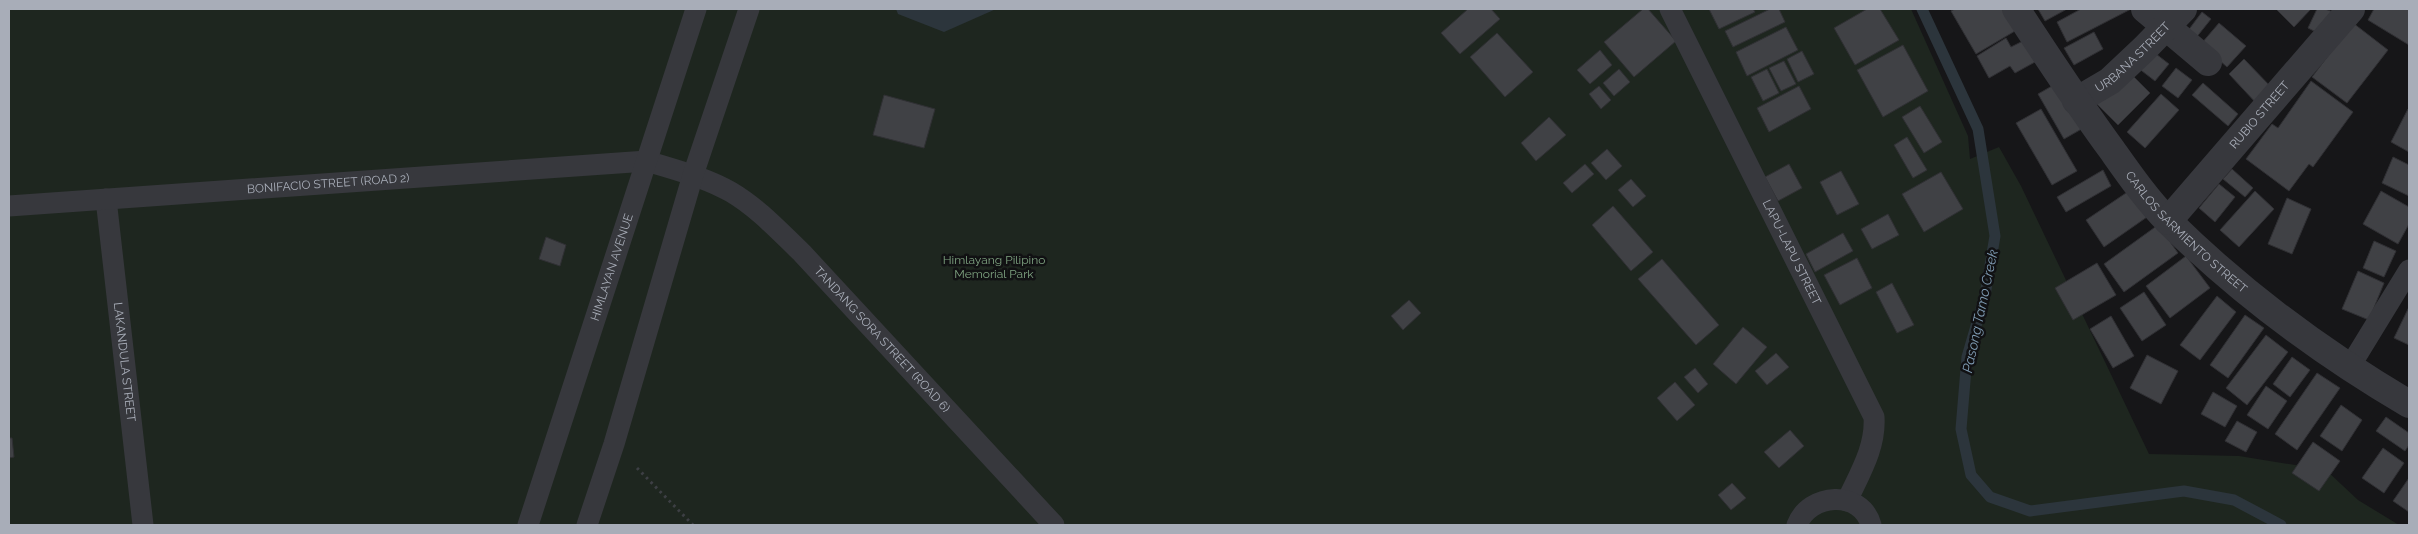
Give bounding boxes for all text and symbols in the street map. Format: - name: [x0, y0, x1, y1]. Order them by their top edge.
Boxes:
- street label: URBANA STREET: [2093, 19, 2174, 95]
- street label: RUBIO STREET: [2227, 78, 2293, 152]
- street label: CARLOS SARMIENTO STREET: [2122, 169, 2251, 296]
- street label: BONIFACIO STREET (ROAD 2): [246, 171, 410, 196]
- street label: LAPU-LAPU STREET: [1759, 197, 1824, 308]
- street label: HIMLAYAN AVENUE: [588, 212, 636, 323]
- water label: Pasong Tamo Creek: [1959, 247, 2001, 374]
- park label: Himlayang Pilipino Memorial Park: [943, 253, 1045, 281]
- street label: TANDANG SORA STREET (ROAD 6): [811, 264, 953, 415]
- street label: LAKANDULA STREET: [111, 301, 138, 423]

